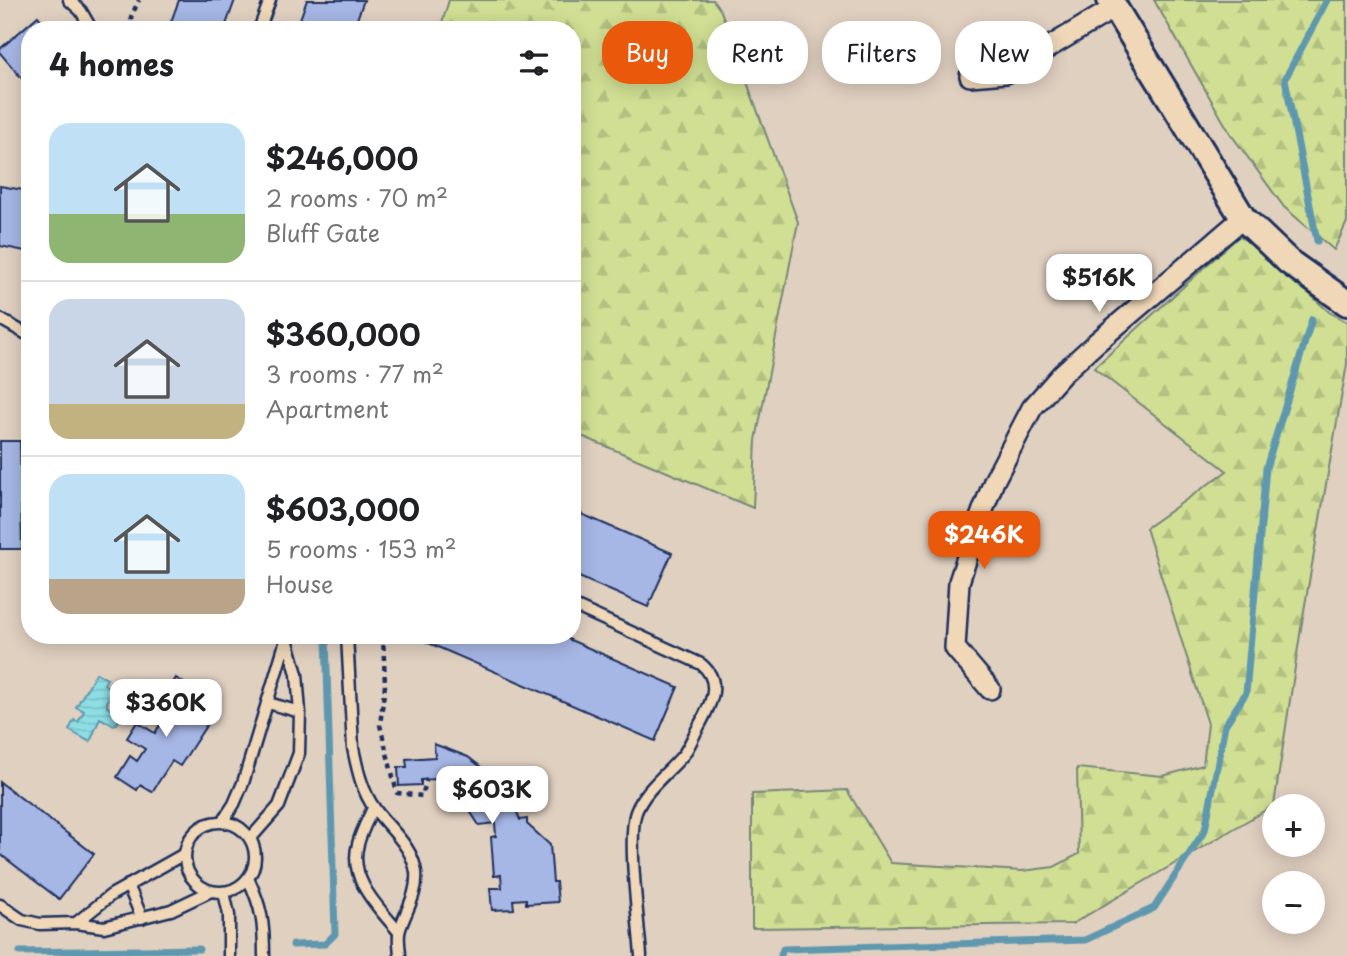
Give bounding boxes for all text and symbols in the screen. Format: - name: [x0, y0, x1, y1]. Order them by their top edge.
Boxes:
- chip: Buy: [602, 21, 693, 84]
- chip: Rent: [707, 21, 808, 84]
- chip: Filters: [822, 21, 941, 84]
- chip: New: [955, 21, 1053, 84]
- text: 4 homes: [49, 41, 174, 86]
- icon: filters: [515, 44, 553, 82]
- text: $246,000: [266, 135, 418, 180]
- icon: home: [105, 151, 189, 235]
- text: 2 rooms · 70 m²: [266, 180, 448, 215]
- text: Bluff Gate: [266, 215, 380, 250]
- pin: $516K: [1050, 254, 1148, 314]
- text: $516K: [1062, 259, 1136, 294]
- text: $360,000: [266, 311, 421, 356]
- icon: home: [105, 327, 189, 411]
- text: 3 rooms · 77 m²: [266, 356, 444, 391]
- text: Apartment: [266, 391, 389, 426]
- text: $603,000: [266, 486, 420, 531]
- icon: home: [105, 502, 189, 586]
- pin: $246K: [935, 512, 1033, 571]
- text: $246K: [944, 516, 1024, 551]
- text: 5 rooms · 153 m²: [266, 531, 457, 566]
- text: House: [266, 566, 333, 601]
- pin: $360K: [117, 680, 215, 739]
- text: $360K: [126, 684, 206, 719]
- pin: $603K: [443, 766, 541, 826]
- text: $603K: [452, 771, 532, 806]
- map controls: [1262, 794, 1325, 934]
- button: +: [1262, 794, 1325, 857]
- button: −: [1262, 871, 1325, 934]

